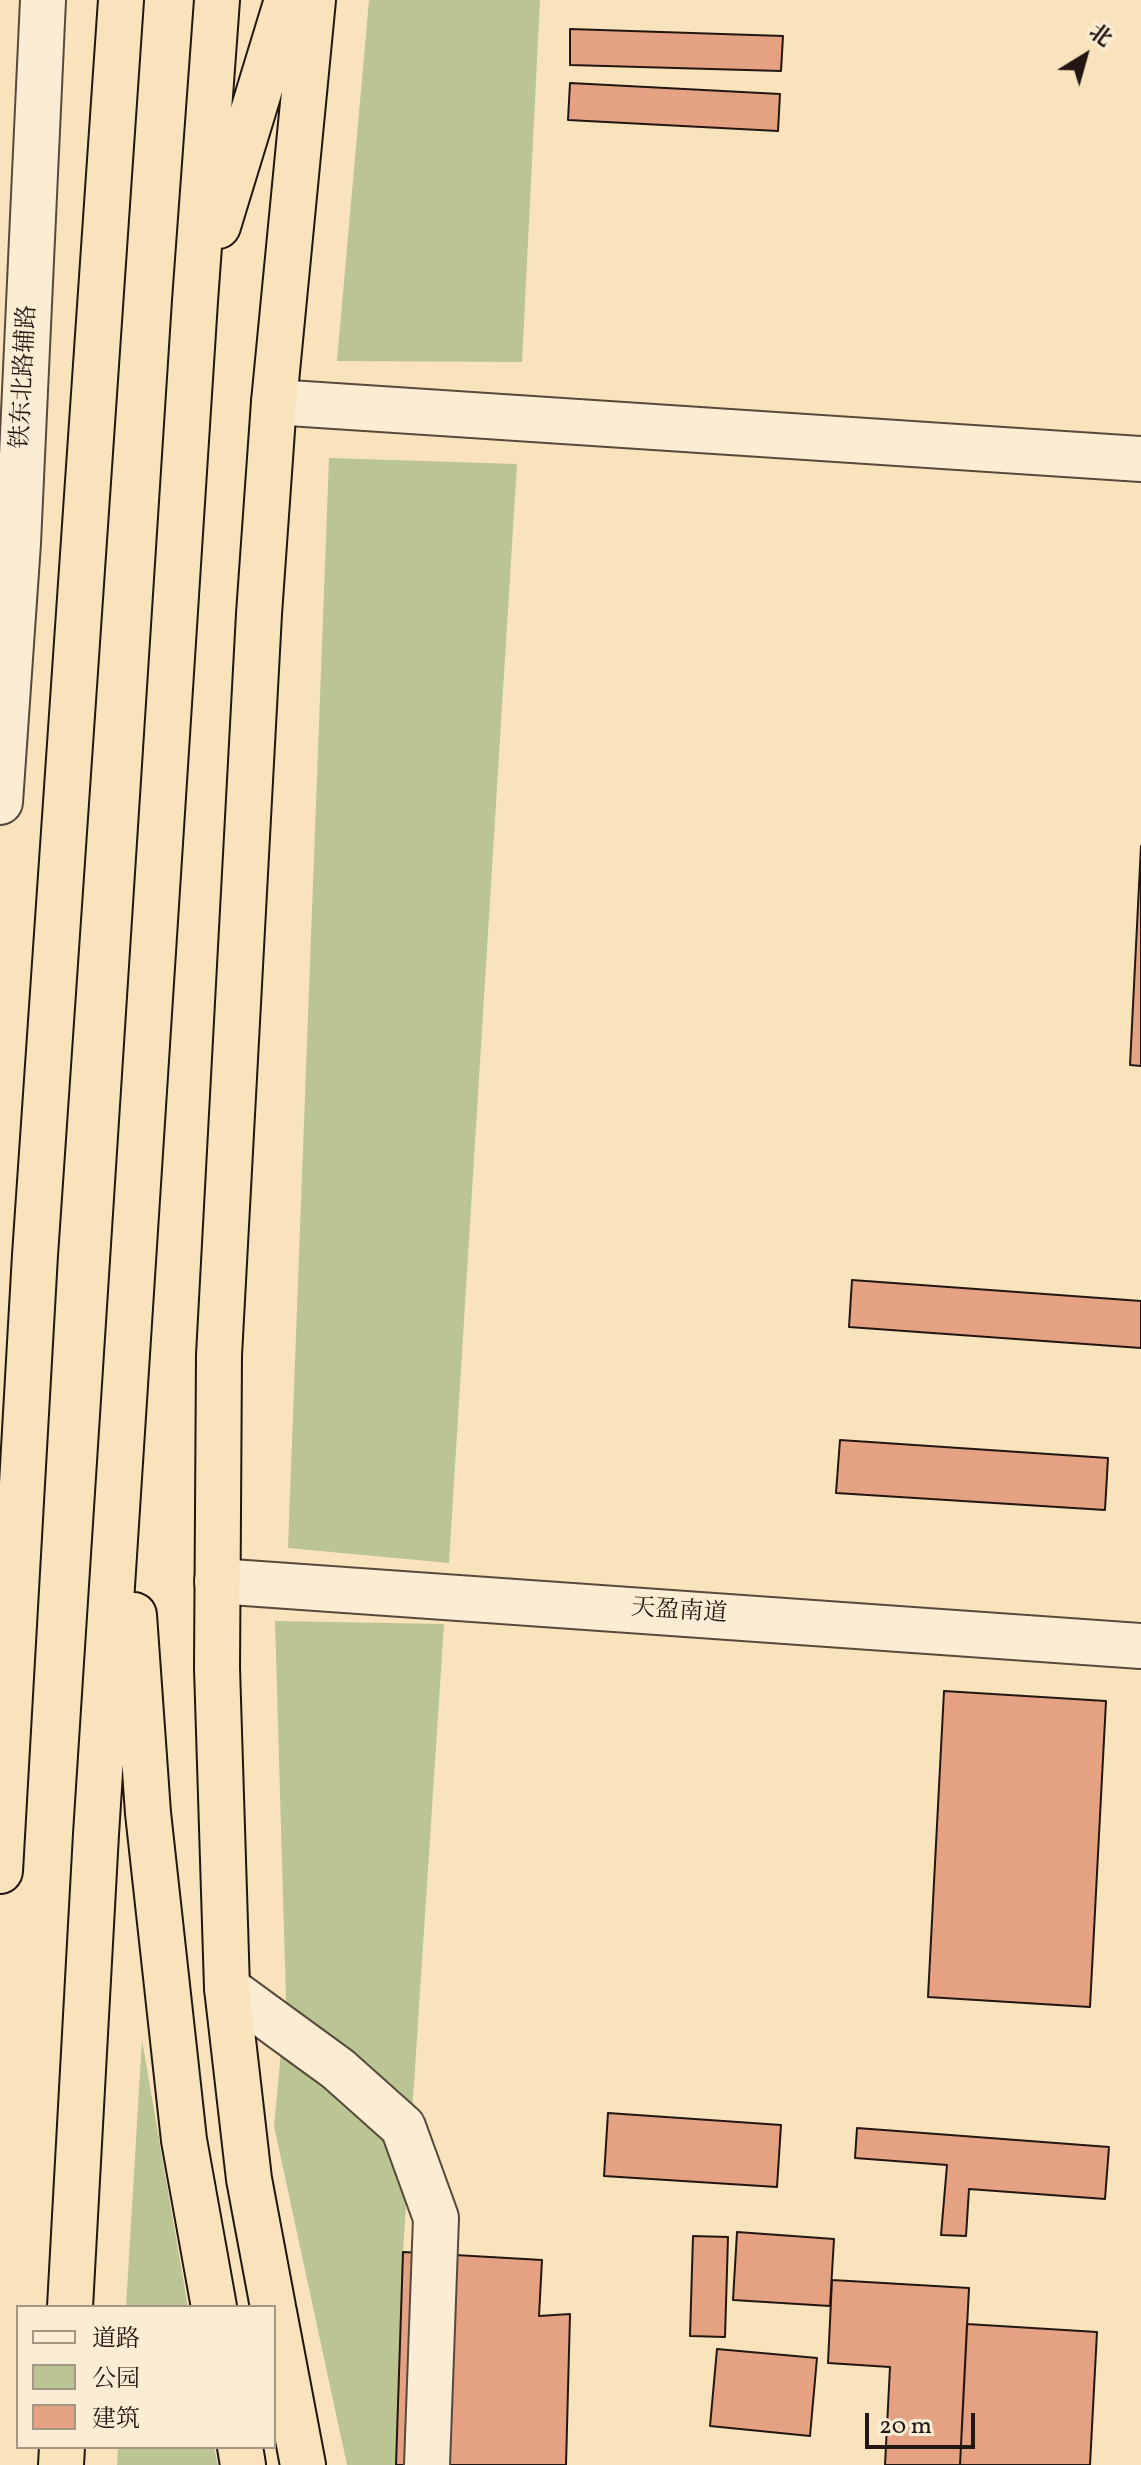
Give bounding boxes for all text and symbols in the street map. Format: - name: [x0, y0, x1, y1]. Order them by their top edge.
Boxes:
- north arrow: [1045, 16, 1125, 96]
- text: 北: [1082, 17, 1118, 55]
- street label: 铁东北路辅路: [8, 304, 44, 450]
- street label: 天盈南道: [630, 1595, 728, 1631]
- legend: [16, 2305, 276, 2449]
- text: 道路: [92, 2323, 140, 2357]
- text: 公园: [92, 2363, 140, 2397]
- scale bar: [869, 2397, 979, 2447]
- text: 建筑: [92, 2403, 140, 2437]
- text: 20 m: [879, 2410, 932, 2444]

